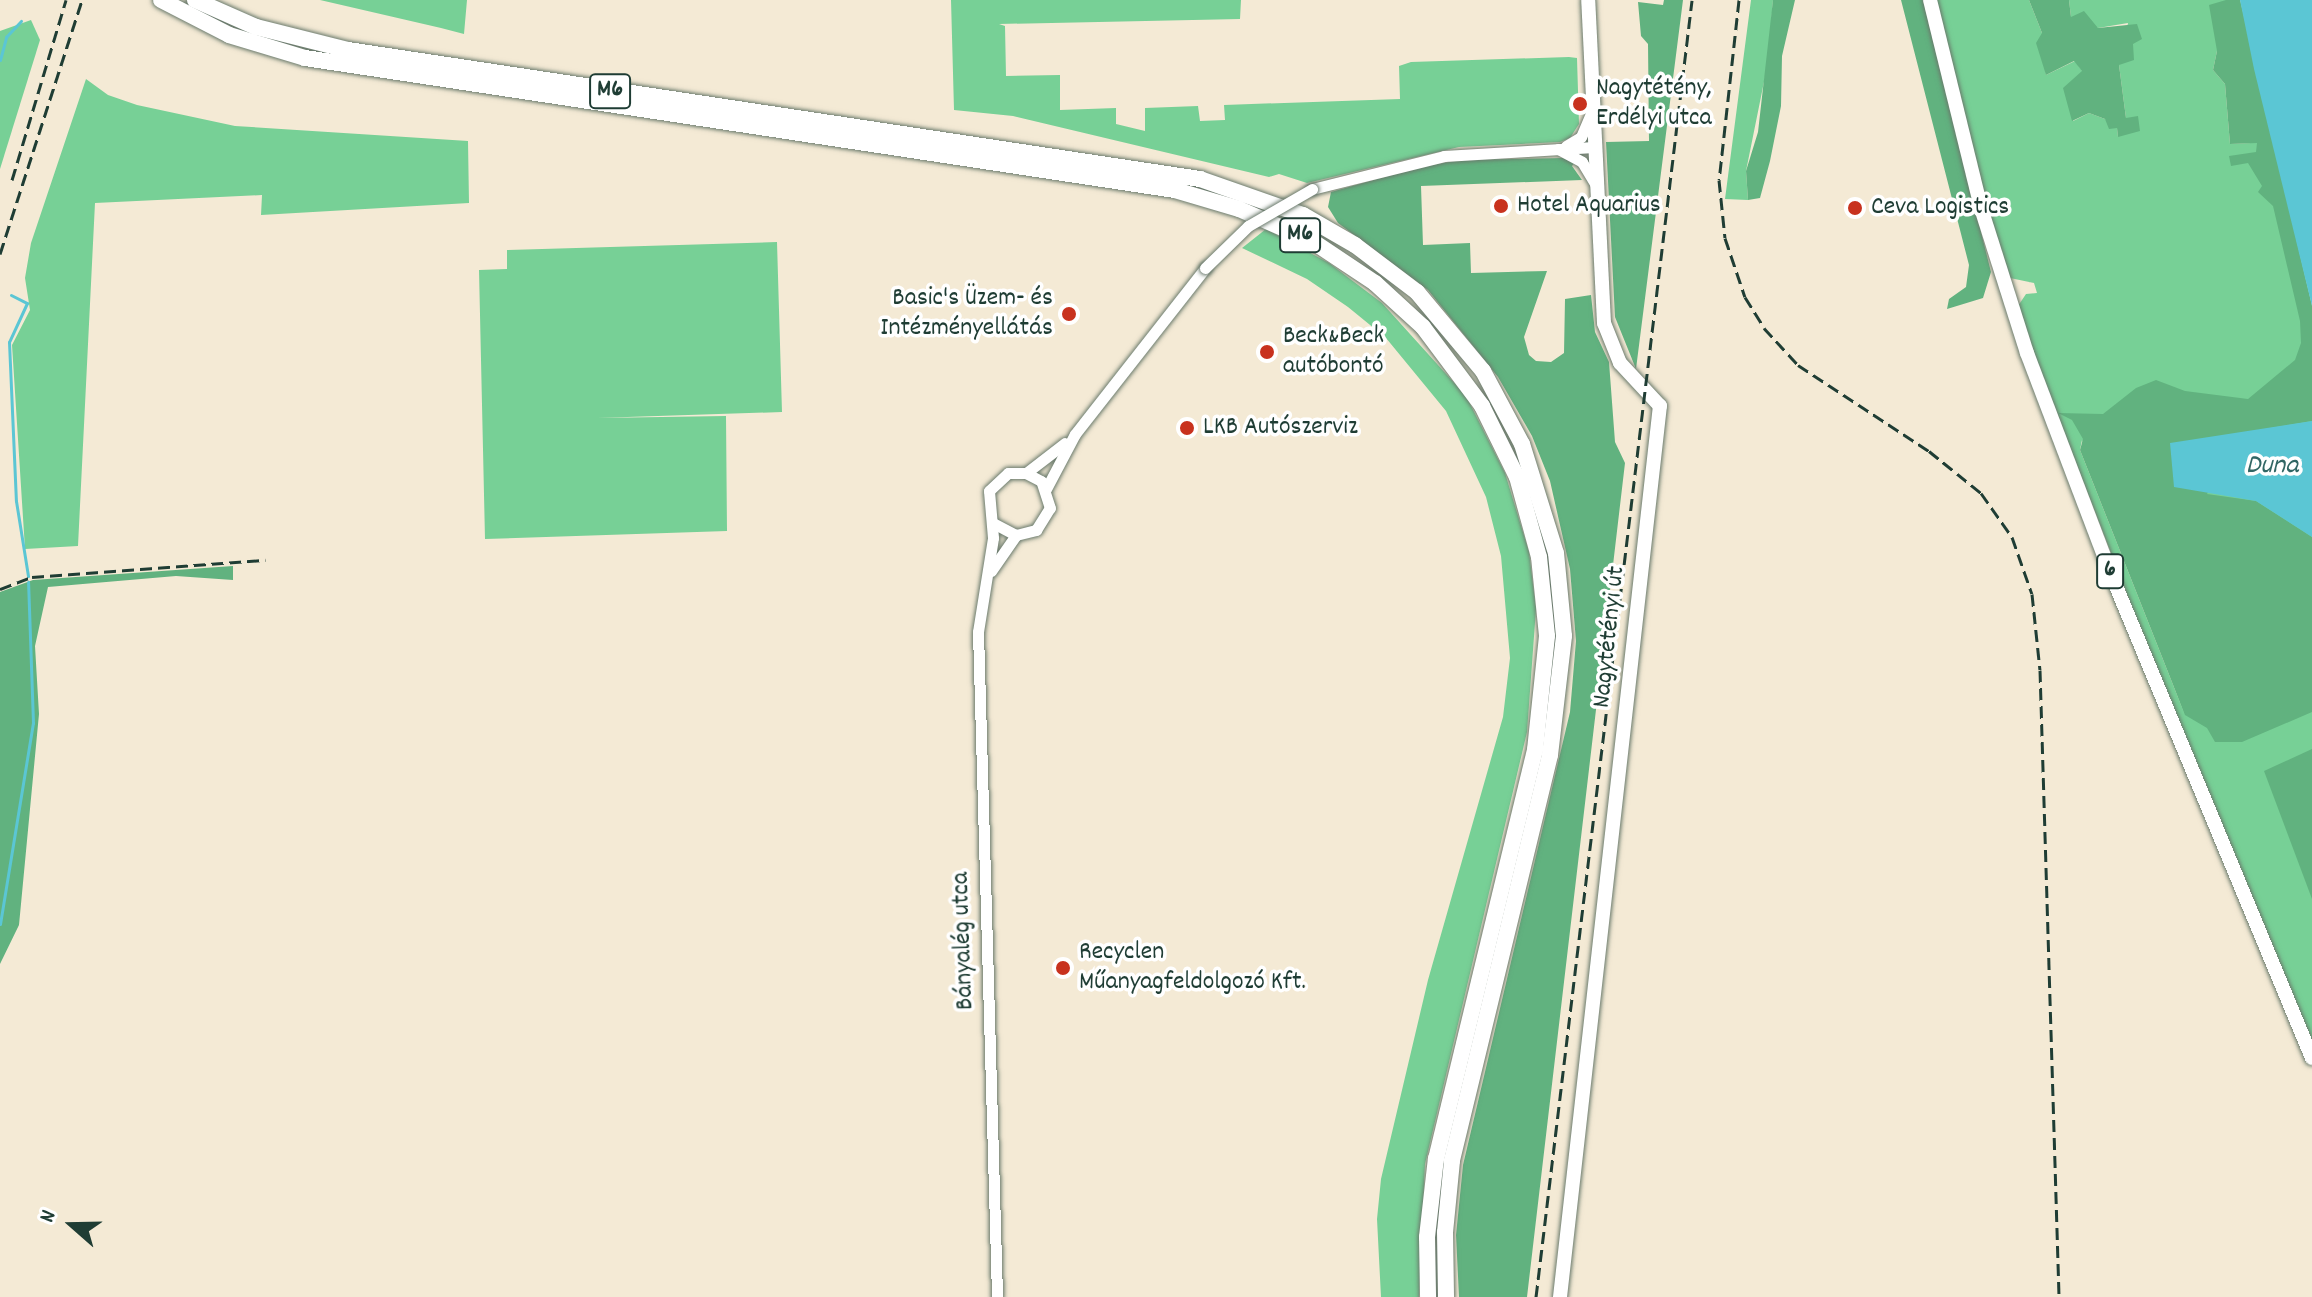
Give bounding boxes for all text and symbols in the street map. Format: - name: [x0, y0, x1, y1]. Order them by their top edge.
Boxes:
- road number: M6: [588, 71, 632, 111]
- place label: Nagytétény, Erdélyi utca: [1596, 73, 1712, 134]
- marker: Nagytétény, Erdélyi utca: [1571, 95, 1589, 113]
- place label: Hotel Aquarius: [1517, 190, 1661, 222]
- place label: Ceva Logistics: [1871, 192, 2009, 224]
- marker: Hotel Aquarius: [1492, 197, 1510, 215]
- marker: Ceva Logistics: [1846, 199, 1864, 217]
- road number: M6: [1278, 215, 1322, 255]
- place label: Basic's Üzem- és Intézményellátás: [880, 283, 1053, 344]
- marker: Basic's Üzem- és Intézményellátás: [1060, 305, 1078, 323]
- place label: Beck&Beck autóbontó: [1283, 321, 1384, 382]
- marker: Beck&Beck autóbontó: [1258, 343, 1276, 361]
- place label: LKB Autószerviz: [1203, 412, 1358, 444]
- marker: LKB Autószerviz: [1178, 419, 1196, 437]
- water label: Duna: [2246, 450, 2298, 484]
- road number: 6: [2096, 551, 2124, 591]
- street label: Nagytétényi út: [1587, 564, 1633, 710]
- street label: Bányalég utca: [946, 871, 982, 1011]
- place label: Recyclen Műanyagfeldolgozó Kft.: [1079, 937, 1306, 998]
- marker: Recyclen Műanyagfeldolgozó Kft.: [1054, 959, 1072, 977]
- north arrow: [32, 1185, 112, 1265]
- text: N: [33, 1206, 65, 1227]

